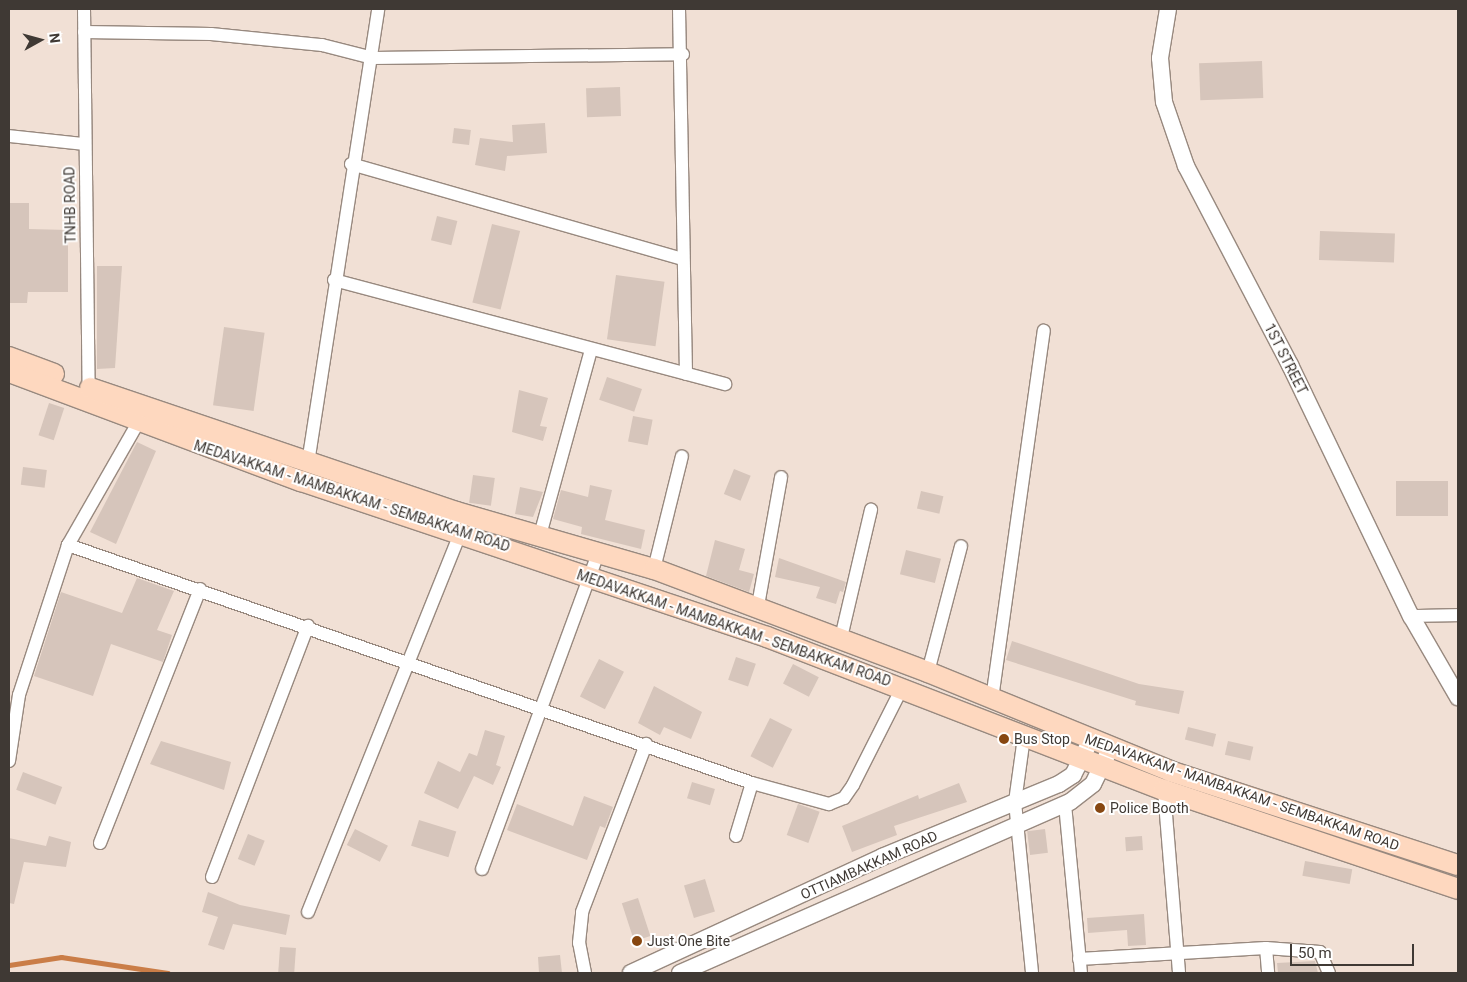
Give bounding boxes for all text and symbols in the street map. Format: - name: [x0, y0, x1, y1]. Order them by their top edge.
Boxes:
- north arrow: [15, 15, 65, 65]
- text: N: [46, 32, 63, 44]
- street label: TNHB ROAD: [61, 166, 79, 244]
- street label: 1ST STREET: [1261, 321, 1311, 397]
- street label: MEDAVAKKAM - MAMBAKKAM - SEMBAKKAM ROAD: [192, 437, 512, 555]
- street label: MEDAVAKKAM - MAMBAKKAM - SEMBAKKAM ROAD: [575, 566, 893, 690]
- street label: MEDAVAKKAM - MAMBAKKAM - SEMBAKKAM ROAD: [1083, 730, 1401, 854]
- place label: Bus Stop: [1014, 731, 1070, 747]
- marker: Bus Stop: [998, 733, 1010, 745]
- place label: Police Booth: [1110, 800, 1189, 816]
- marker: Police Booth: [1094, 802, 1106, 814]
- street label: OTTIAMBAKKAM ROAD: [798, 827, 940, 903]
- place label: Just One Bite: [647, 933, 730, 949]
- scale bar: [1292, 934, 1416, 966]
- marker: Just One Bite: [631, 935, 643, 947]
- text: 50 m: [1298, 944, 1332, 962]

